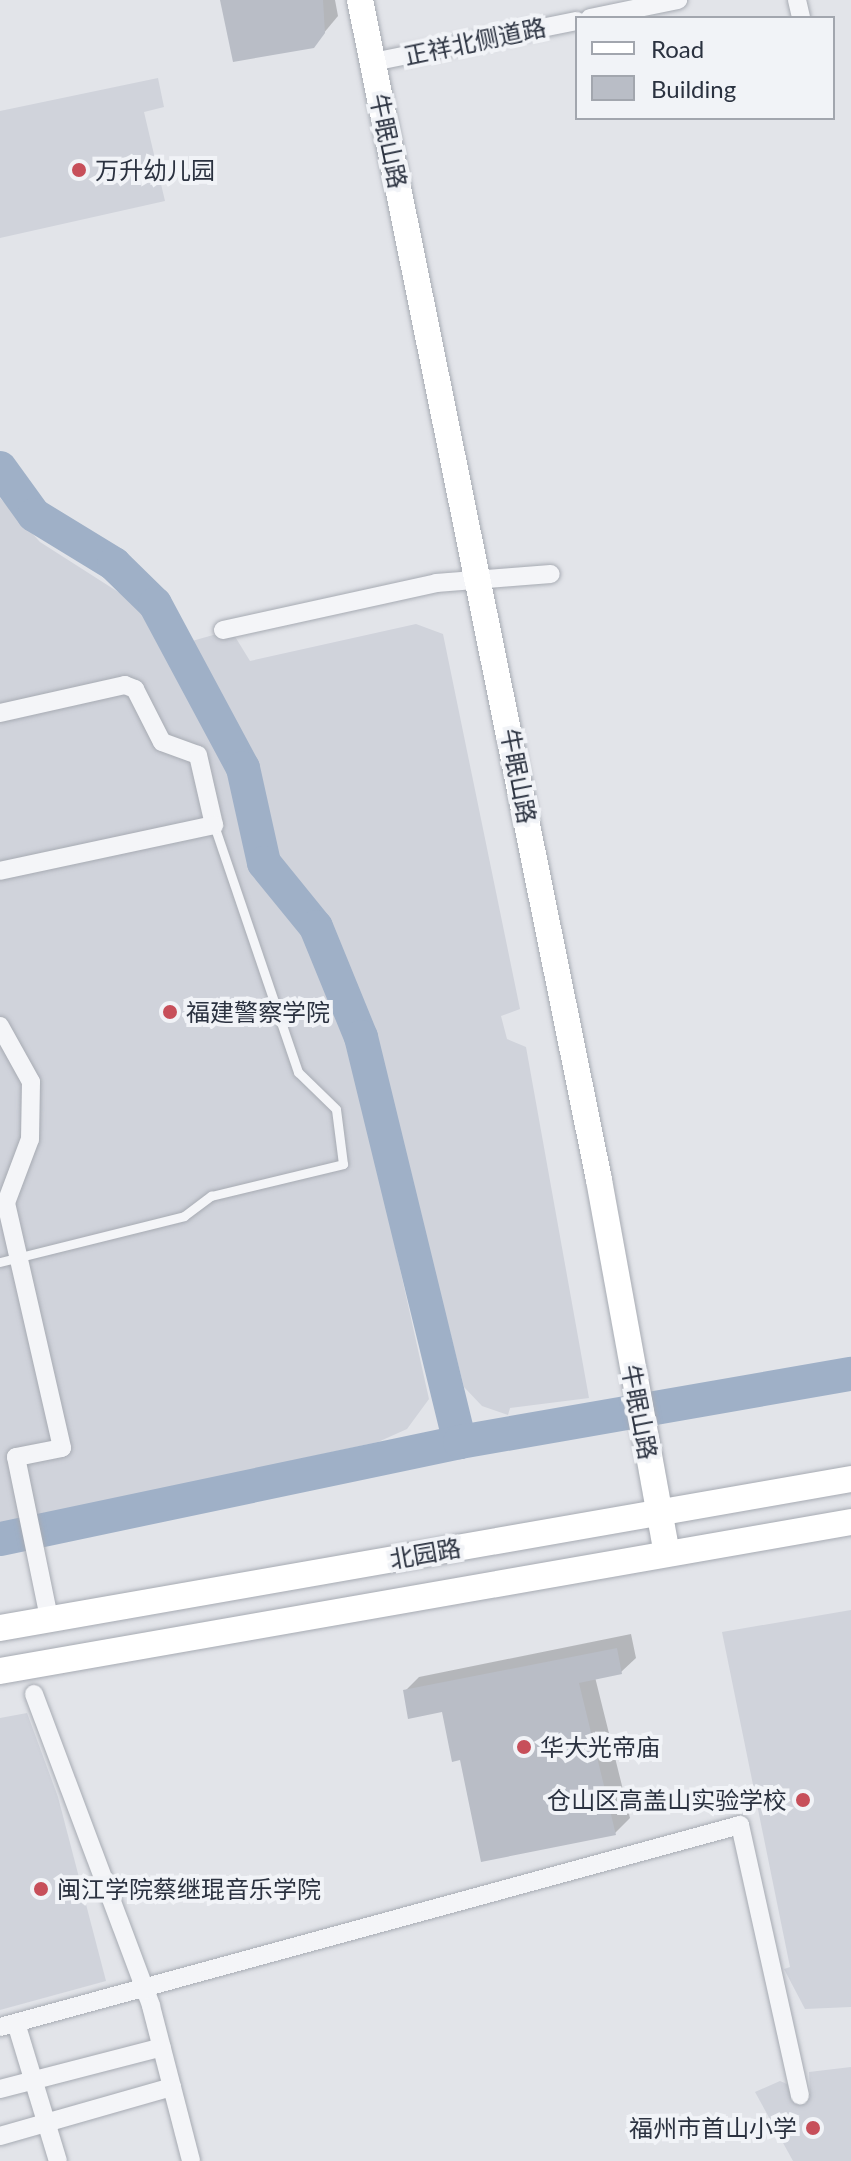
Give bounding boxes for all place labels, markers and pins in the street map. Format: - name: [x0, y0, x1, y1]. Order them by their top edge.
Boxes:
- place label: 万升幼儿园: [95, 156, 215, 184]
- marker: 万升幼儿园: [70, 161, 88, 179]
- place label: 福建警察学院: [186, 998, 330, 1026]
- marker: 福建警察学院: [161, 1003, 179, 1021]
- place label: 华大光帝庙: [540, 1733, 660, 1761]
- marker: 华大光帝庙: [515, 1738, 533, 1756]
- place label: 仓山区高盖山实验学校: [547, 1786, 787, 1814]
- marker: 仓山区高盖山实验学校: [794, 1791, 812, 1809]
- place label: 闽江学院蔡继琨音乐学院: [57, 1875, 321, 1903]
- marker: 闽江学院蔡继琨音乐学院: [32, 1880, 50, 1898]
- place label: 福州市首山小学: [629, 2114, 797, 2142]
- marker: 福州市首山小学: [804, 2119, 822, 2137]

